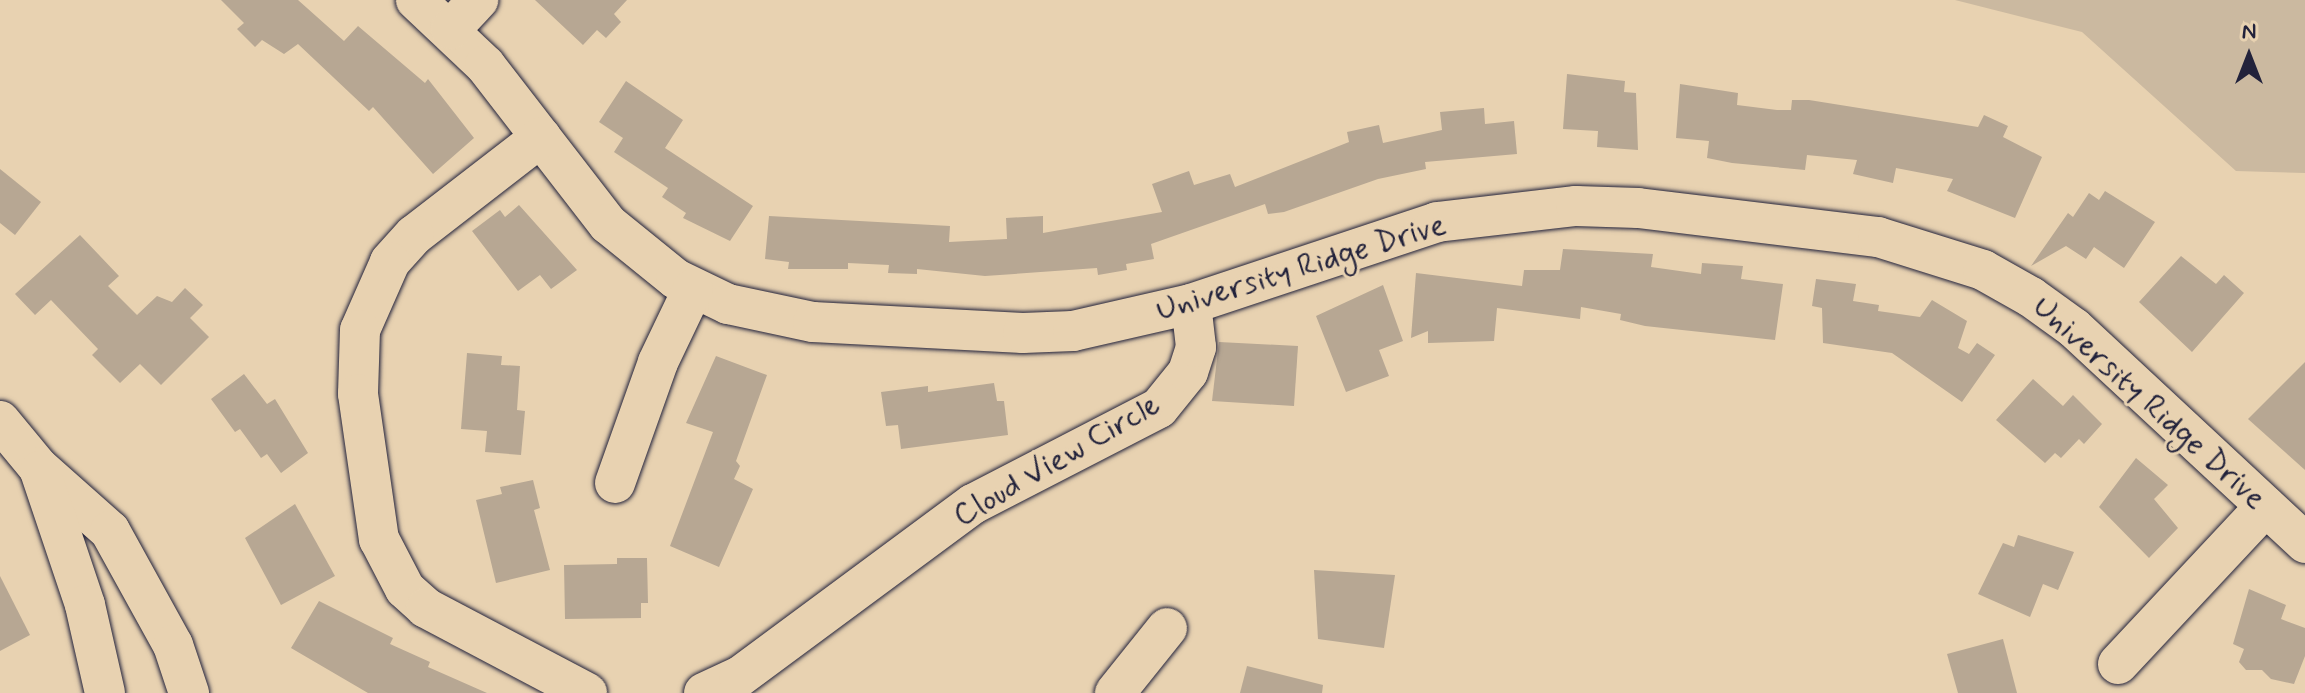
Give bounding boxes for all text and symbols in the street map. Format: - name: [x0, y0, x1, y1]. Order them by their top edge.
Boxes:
- north arrow: [2209, 16, 2289, 96]
- text: N: [2242, 18, 2256, 46]
- street label: University Ridge Drive: [1152, 206, 1450, 330]
- street label: University Ridge Drive: [2025, 289, 2273, 517]
- street label: Cloud View Circle: [947, 386, 1167, 536]

